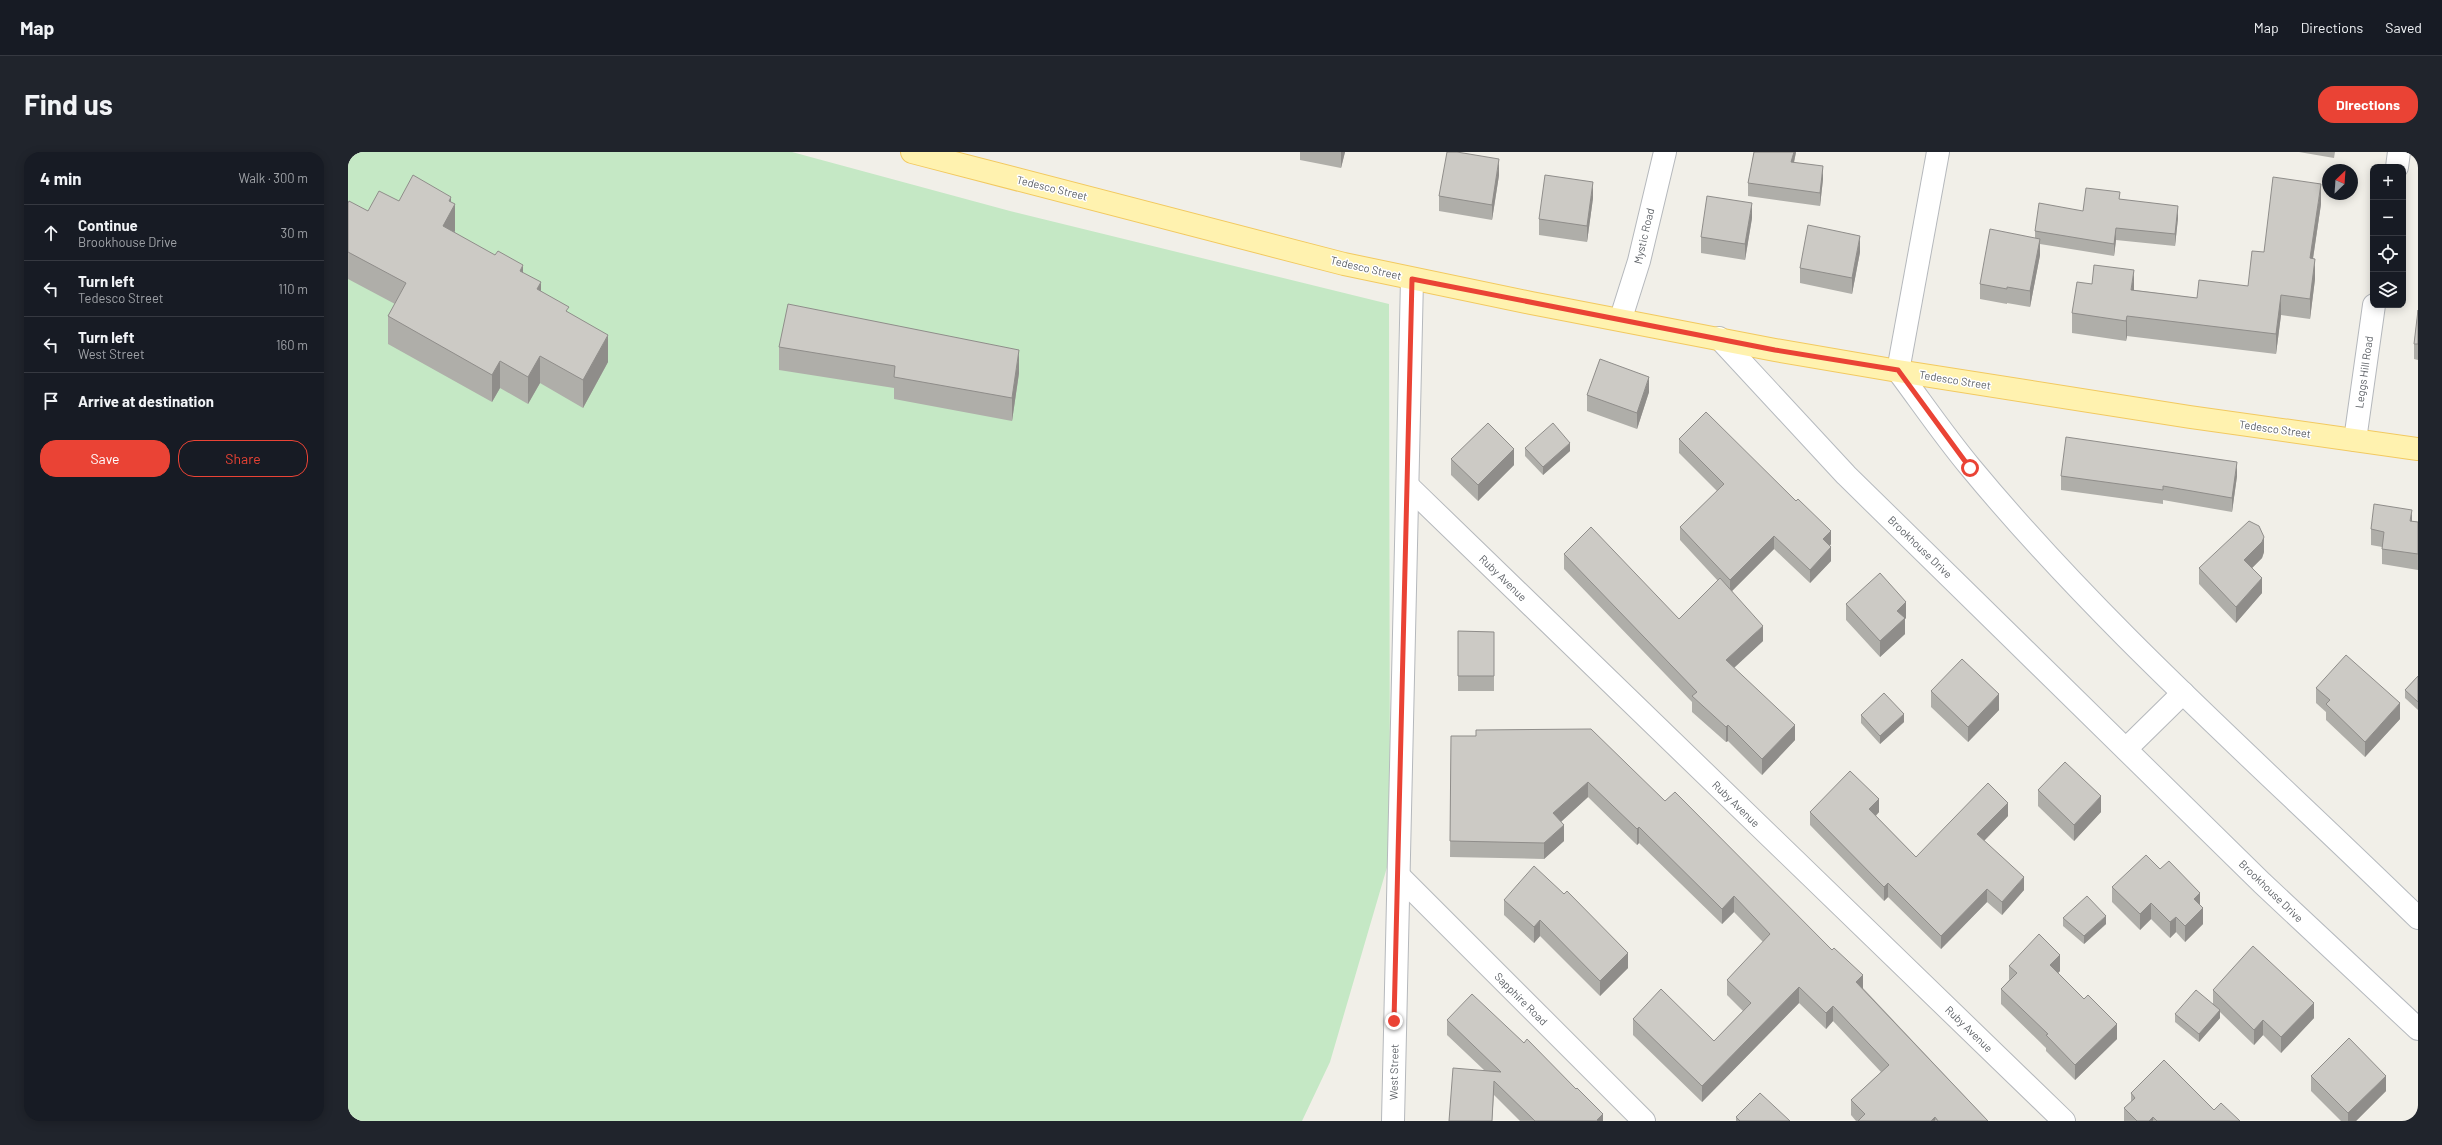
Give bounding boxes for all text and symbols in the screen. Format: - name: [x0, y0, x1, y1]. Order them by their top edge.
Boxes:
- text: Map: [20, 16, 54, 39]
- text: Map: [2254, 19, 2279, 36]
- text: Directions: [2301, 19, 2363, 36]
- text: Saved: [2385, 19, 2422, 36]
- button: Directions: [2318, 86, 2418, 123]
- text: Find us: [24, 87, 113, 121]
- north arrow: [2322, 164, 2358, 200]
- map controls: [2370, 164, 2406, 308]
- button: +: [2370, 164, 2406, 200]
- text: 4 min: [40, 168, 82, 188]
- text: Walk · 300 m: [238, 170, 308, 186]
- street label: Tedesco Street: [1015, 172, 1089, 203]
- button: −: [2370, 200, 2406, 236]
- street label: Mystic Road: [1631, 207, 1656, 265]
- text: Continue: [78, 216, 138, 234]
- icon: ahead: [40, 222, 62, 244]
- text: 30 m: [281, 225, 308, 241]
- text: Brookhouse Drive: [78, 234, 177, 250]
- button: locate: [2370, 236, 2406, 272]
- street label: Tedesco Street: [1329, 253, 1403, 282]
- text: Turn left: [78, 272, 134, 290]
- button: layers: [2370, 272, 2406, 308]
- icon: left: [40, 278, 62, 300]
- text: 110 m: [278, 281, 308, 297]
- text: Tedesco Street: [78, 290, 163, 306]
- text: Turn left: [78, 328, 134, 346]
- icon: left: [40, 334, 62, 356]
- street label: Leggs Hill Road: [2352, 335, 2375, 409]
- text: 160 m: [276, 337, 308, 353]
- text: West Street: [78, 346, 145, 362]
- street label: Tedesco Street: [1918, 367, 1992, 392]
- icon: arrive: [40, 390, 62, 412]
- text: Arrive at destination: [78, 392, 214, 410]
- street label: Tedesco Street: [2238, 417, 2312, 440]
- button: Save: [40, 440, 170, 477]
- button: Share: [178, 440, 308, 477]
- route start: [1961, 459, 1979, 477]
- street label: Brookhouse Drive: [1886, 513, 1955, 581]
- street label: Ruby Avenue: [1477, 552, 1530, 604]
- street label: Ruby Avenue: [1710, 778, 1763, 830]
- street label: Brookhouse Drive: [2237, 857, 2306, 925]
- street label: Sapphire Road: [1492, 970, 1550, 1028]
- street label: Ruby Avenue: [1943, 1003, 1996, 1055]
- route end: [1385, 1012, 1403, 1030]
- street label: West Street: [1387, 1044, 1400, 1100]

